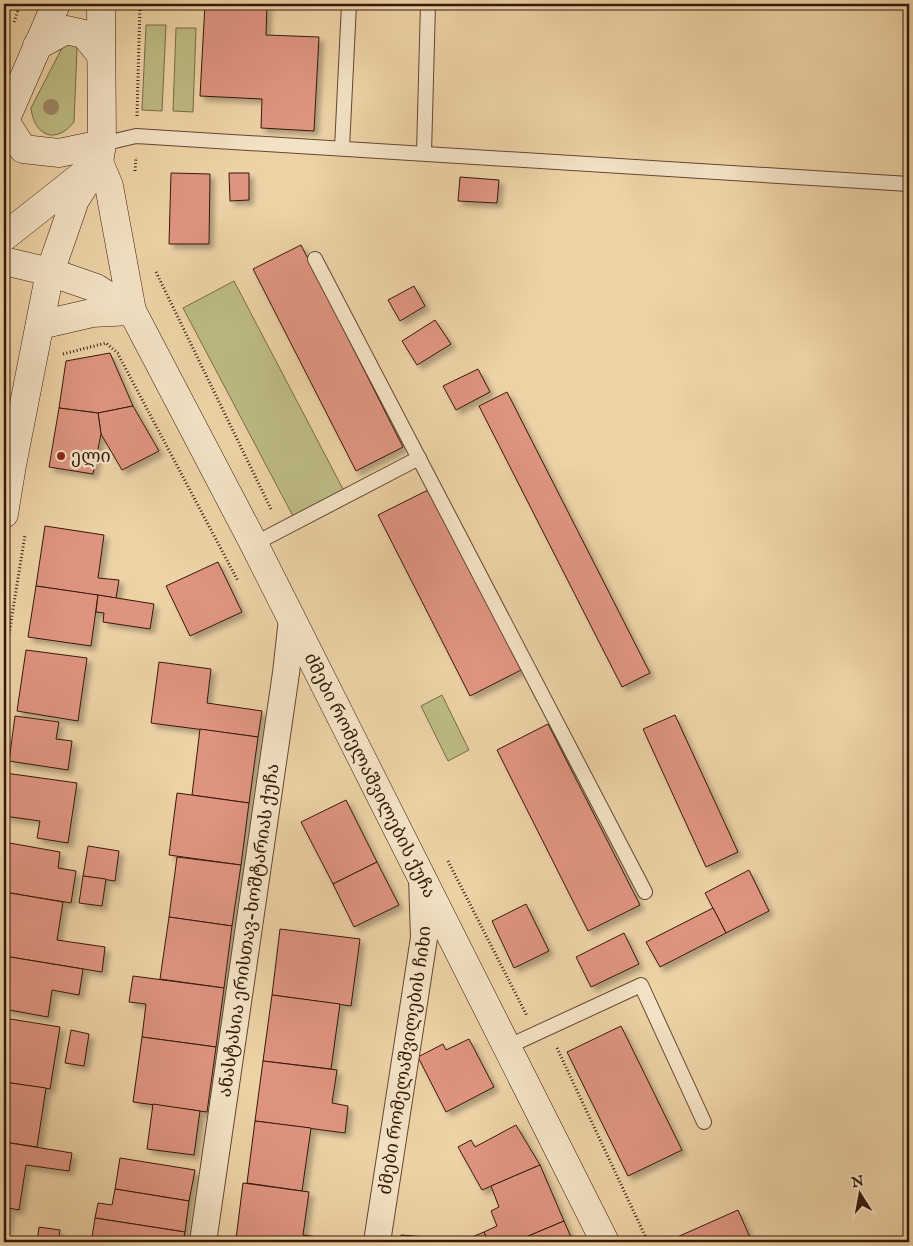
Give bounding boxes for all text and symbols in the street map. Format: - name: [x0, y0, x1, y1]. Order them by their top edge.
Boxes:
- place label: ელი: [71, 446, 111, 469]
- marker: ელი: [55, 450, 67, 462]
- street label: ძმები რომელაშვილების ქუჩა: [298, 650, 440, 902]
- street label: ანასტასია ერისთავ-ხოშტარიას ქუჩა: [214, 762, 286, 1099]
- street label: ძმები რომელაშვილების ჩიხი: [374, 926, 437, 1196]
- north arrow: [836, 1168, 886, 1218]
- text: N: [849, 1172, 865, 1192]

